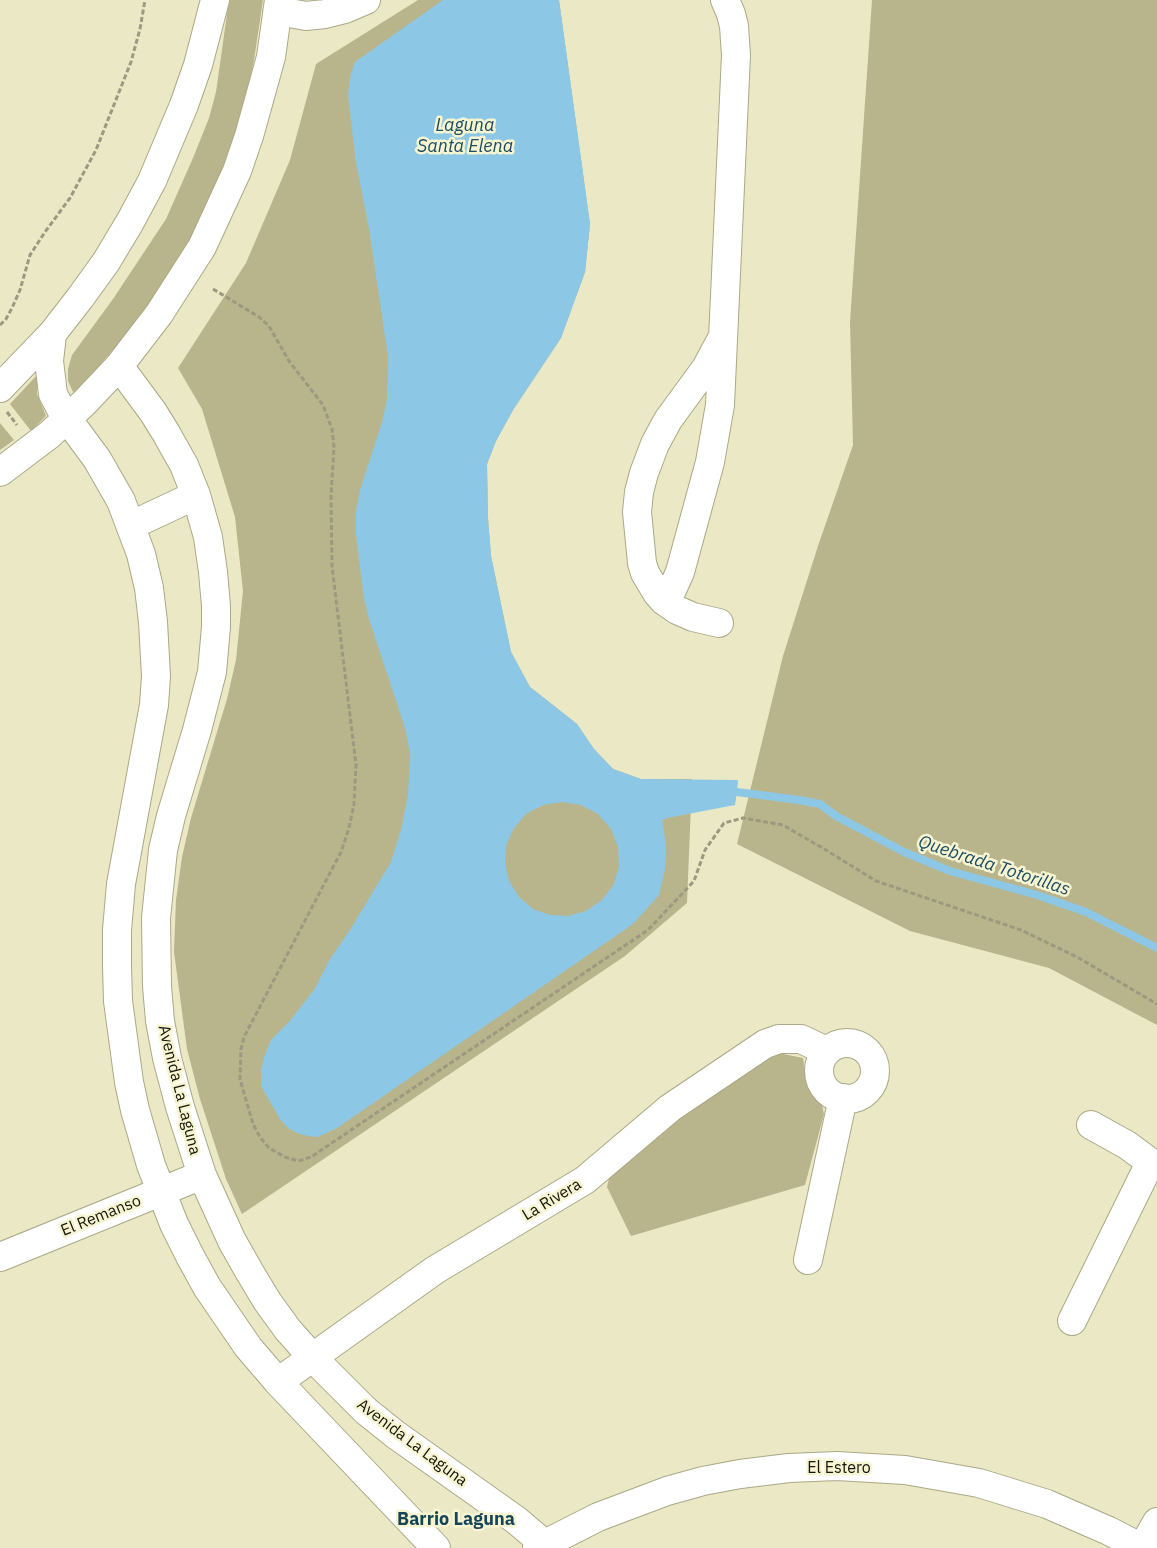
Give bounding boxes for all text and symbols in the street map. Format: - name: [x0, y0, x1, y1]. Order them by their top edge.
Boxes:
- water label: Laguna Santa Elena: [417, 115, 513, 158]
- water label: Quebrada Totorillas: [916, 831, 1072, 901]
- street label: Avenida La Laguna: [154, 1023, 204, 1157]
- street label: La Rivera: [519, 1175, 585, 1225]
- street label: El Remanso: [58, 1191, 144, 1241]
- street label: Avenida La Laguna: [353, 1395, 471, 1491]
- street label: El Estero: [807, 1458, 871, 1478]
- district label: Barrio Laguna: [397, 1509, 515, 1531]

